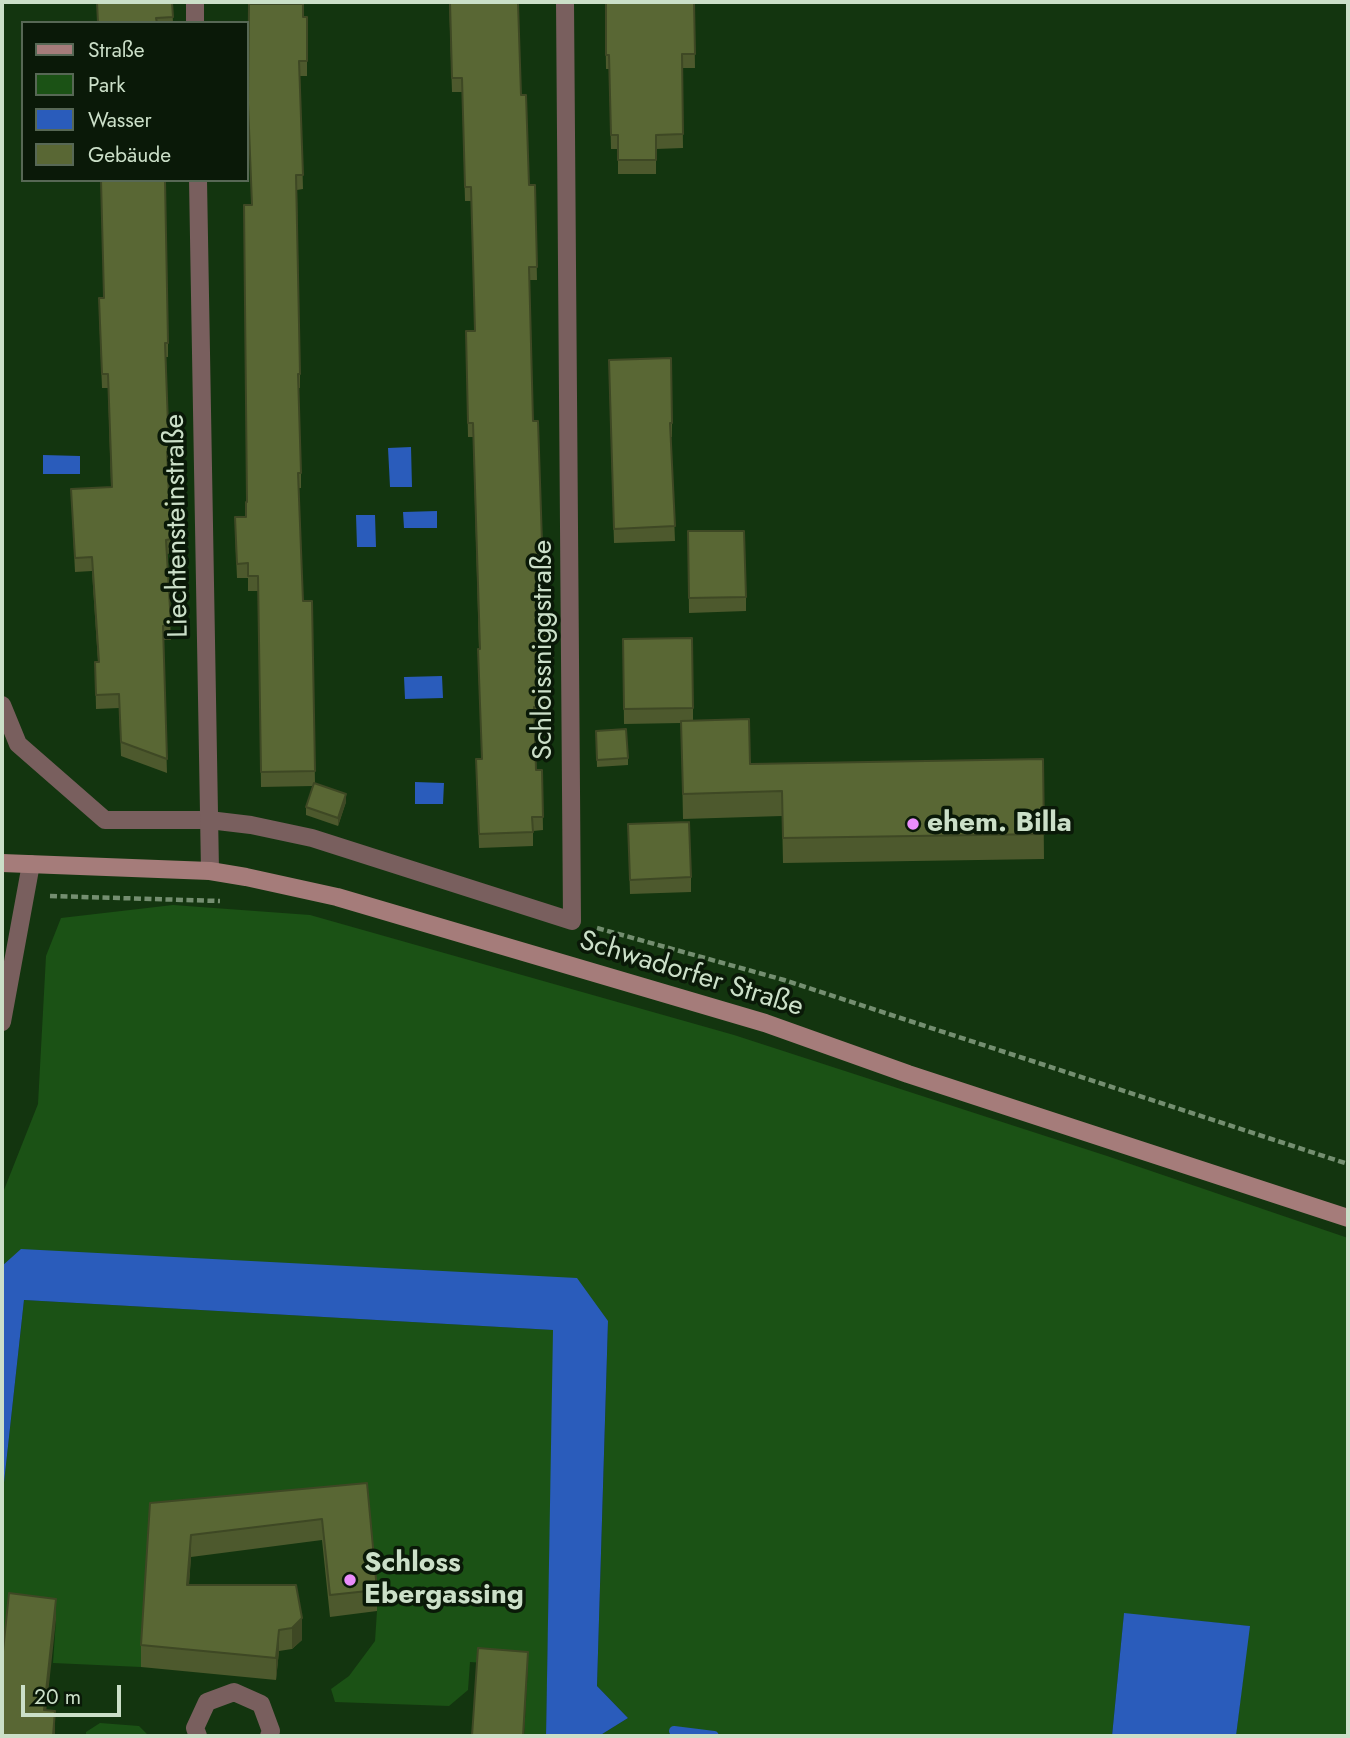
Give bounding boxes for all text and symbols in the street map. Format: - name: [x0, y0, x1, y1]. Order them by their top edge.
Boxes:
- legend: [21, 21, 248, 182]
- text: Straße: [88, 35, 145, 65]
- text: Park: [88, 70, 125, 100]
- text: Wasser: [88, 105, 152, 135]
- text: Gebäude: [88, 140, 171, 170]
- street label: Liechtensteinstraße: [159, 414, 197, 638]
- street label: Schloissniggstraße: [527, 540, 561, 760]
- place label: ehem. Billa: [927, 807, 1072, 841]
- marker: ehem. Billa: [905, 816, 921, 832]
- street label: Schwadorfer Straße: [575, 925, 807, 1025]
- place label: Schloss Ebergassing: [364, 1547, 524, 1613]
- marker: Schloss Ebergassing: [342, 1572, 358, 1588]
- scale bar: [24, 1672, 124, 1716]
- text: 20 m: [34, 1682, 81, 1712]

